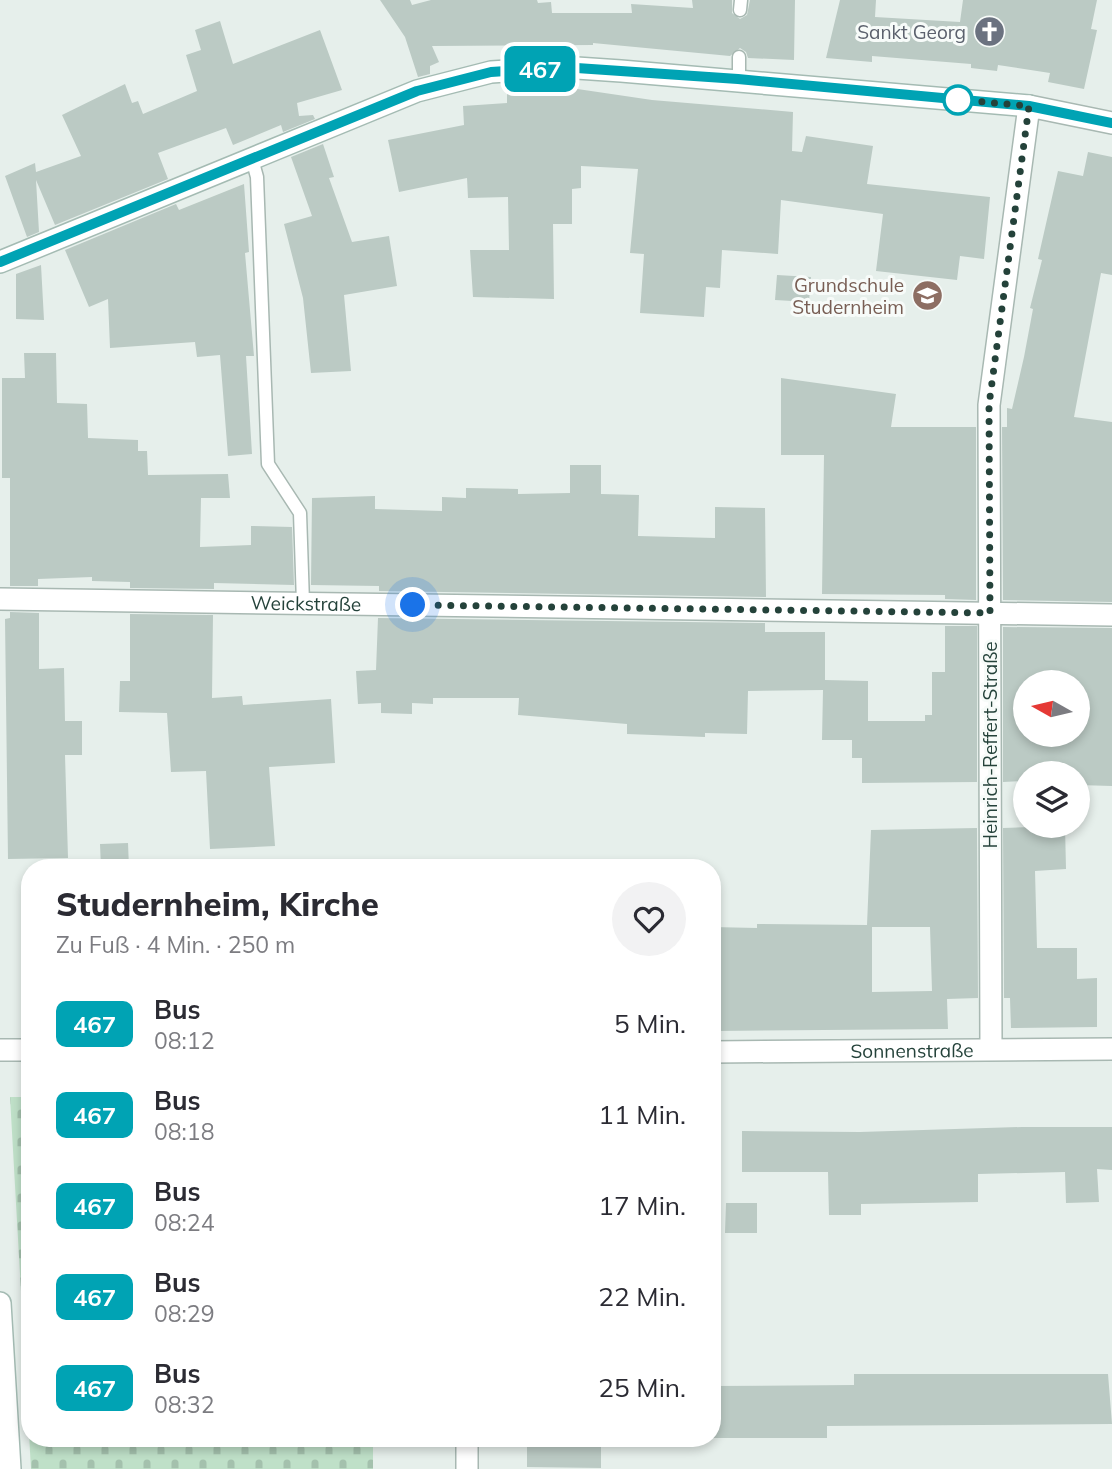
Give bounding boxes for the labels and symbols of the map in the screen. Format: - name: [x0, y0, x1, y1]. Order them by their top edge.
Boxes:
- church icon: Sankt Georg: [972, 15, 1006, 49]
- place label: Sankt Georg: [857, 20, 966, 44]
- line badge: 467: [500, 46, 580, 92]
- unlabelled marker: [943, 85, 973, 115]
- place label: Grundschule Studernheim: [792, 273, 904, 319]
- school or university icon: Grundschule Studernheim: [910, 279, 944, 313]
- your location: [395, 587, 430, 622]
- street label: Weickstraße: [251, 591, 361, 616]
- street label: Heinrich-Reffert-Straße: [978, 641, 1002, 849]
- north arrow: [1013, 670, 1090, 747]
- street label: Sonnenstraße: [850, 1038, 974, 1063]

